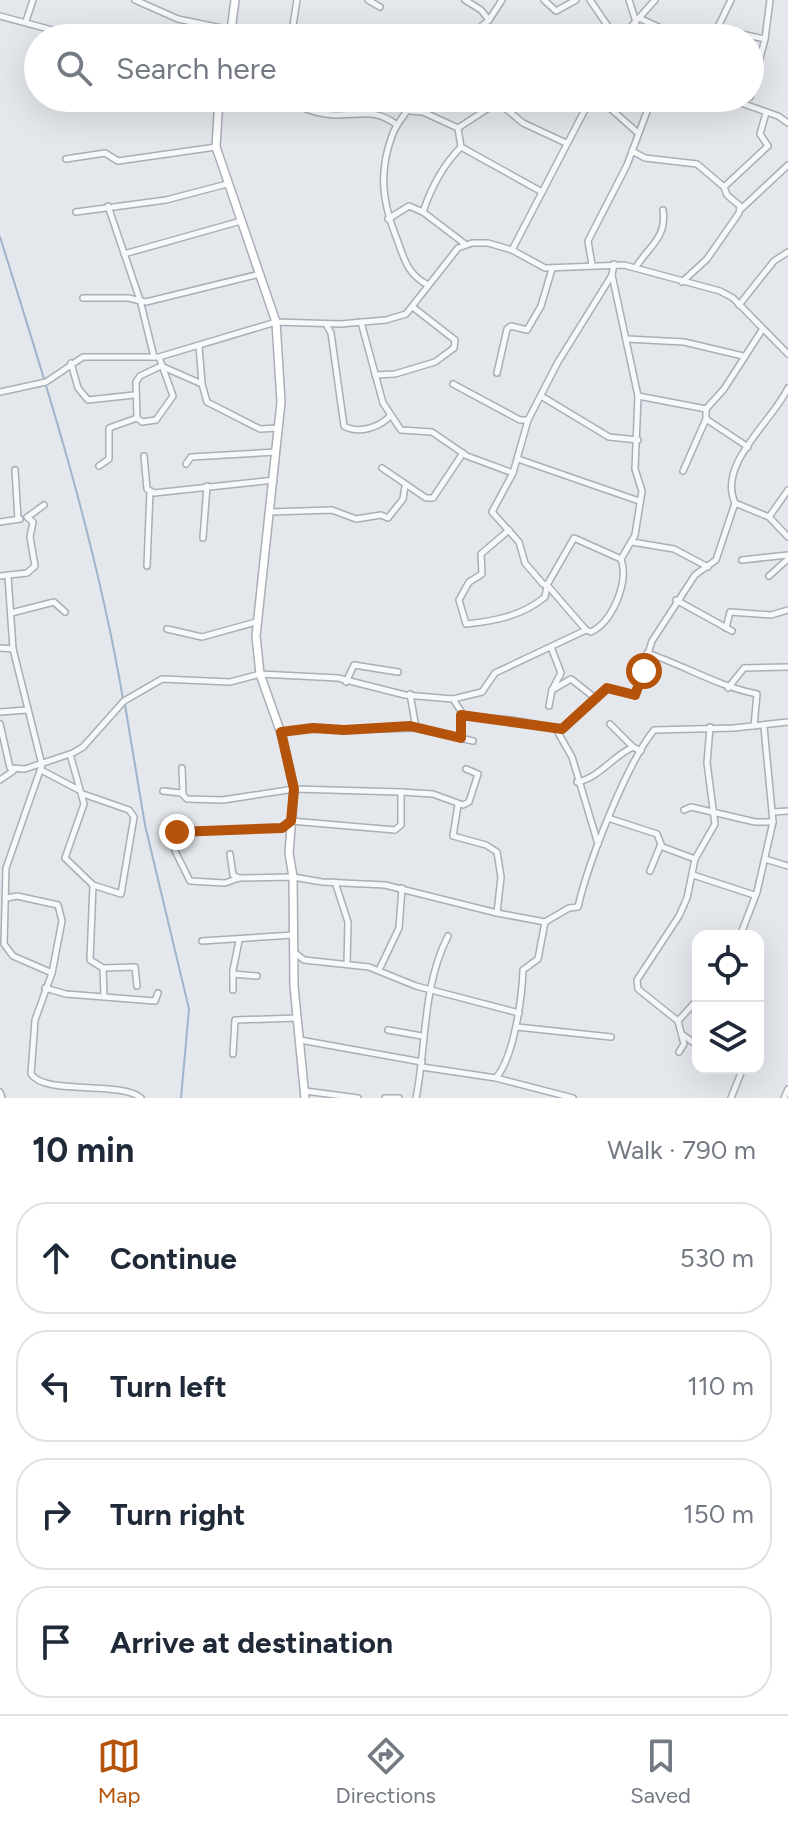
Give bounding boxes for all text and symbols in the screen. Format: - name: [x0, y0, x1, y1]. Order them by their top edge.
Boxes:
- search box: [24, 24, 764, 112]
- icon: search: [52, 46, 96, 90]
- text: Search here: [116, 50, 276, 87]
- route start: [626, 653, 662, 689]
- route end: [159, 814, 195, 850]
- map controls: [692, 930, 764, 1074]
- button: locate: [692, 930, 764, 1002]
- button: layers: [692, 1002, 764, 1074]
- text: 10 min: [32, 1130, 134, 1171]
- text: Walk · 790 m: [607, 1134, 756, 1166]
- icon: ahead: [34, 1236, 78, 1280]
- text: Continue: [110, 1240, 237, 1277]
- text: 530 m: [680, 1242, 754, 1274]
- icon: left: [34, 1364, 78, 1408]
- text: Turn left: [110, 1368, 227, 1405]
- text: 110 m: [687, 1370, 754, 1402]
- icon: right: [34, 1492, 78, 1536]
- text: Turn right: [110, 1496, 245, 1533]
- text: 150 m: [683, 1498, 754, 1530]
- icon: arrive: [34, 1620, 78, 1664]
- text: Arrive at destination: [110, 1624, 393, 1661]
- tab: Map: [97, 1734, 141, 1809]
- tab: Directions: [336, 1734, 436, 1809]
- tab: Saved: [630, 1734, 691, 1809]

